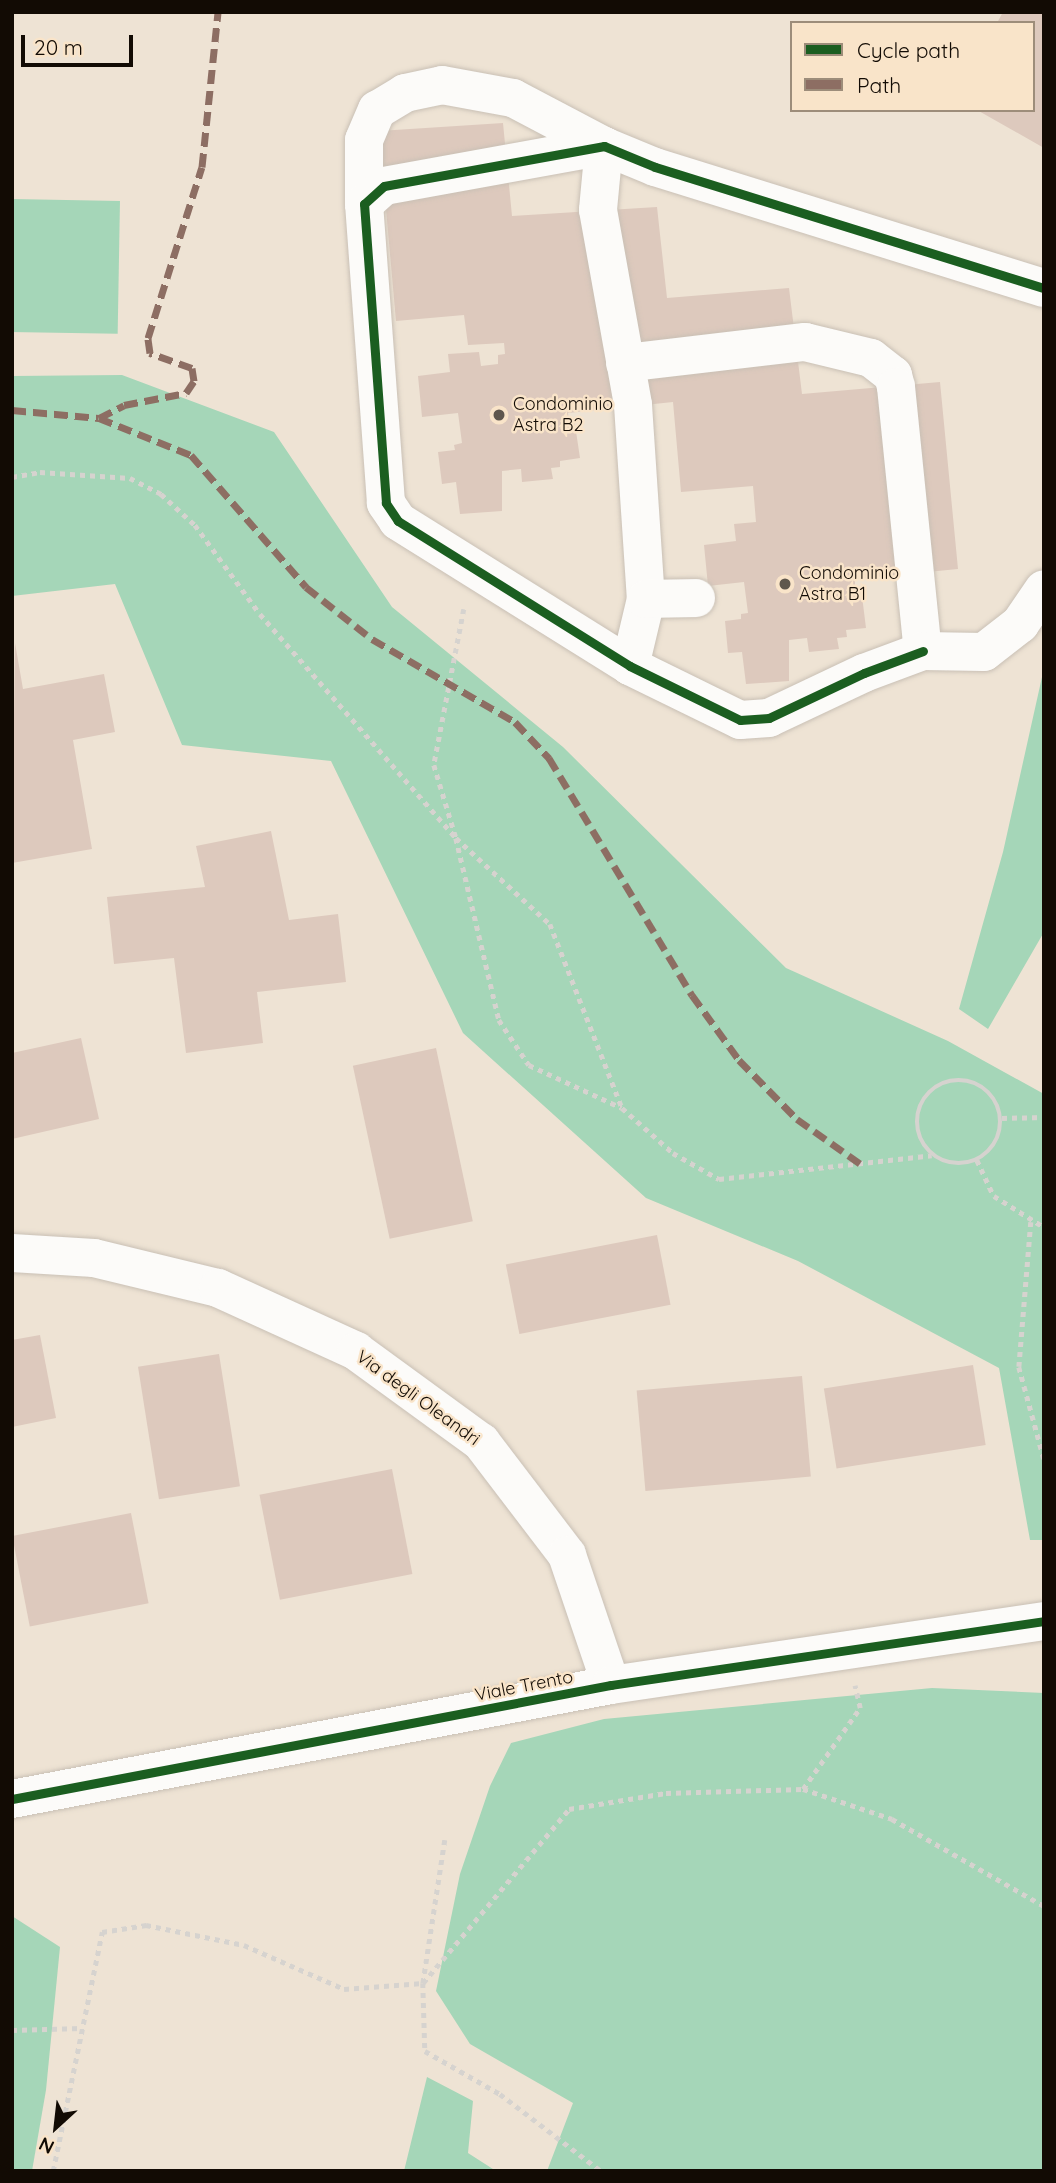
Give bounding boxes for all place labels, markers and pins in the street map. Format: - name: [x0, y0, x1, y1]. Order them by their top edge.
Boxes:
- place label: Condominio Astra B2: [513, 394, 613, 436]
- marker: Condominio Astra B2: [491, 407, 507, 423]
- place label: Condominio Astra B1: [799, 563, 899, 606]
- marker: Condominio Astra B1: [777, 576, 793, 592]

